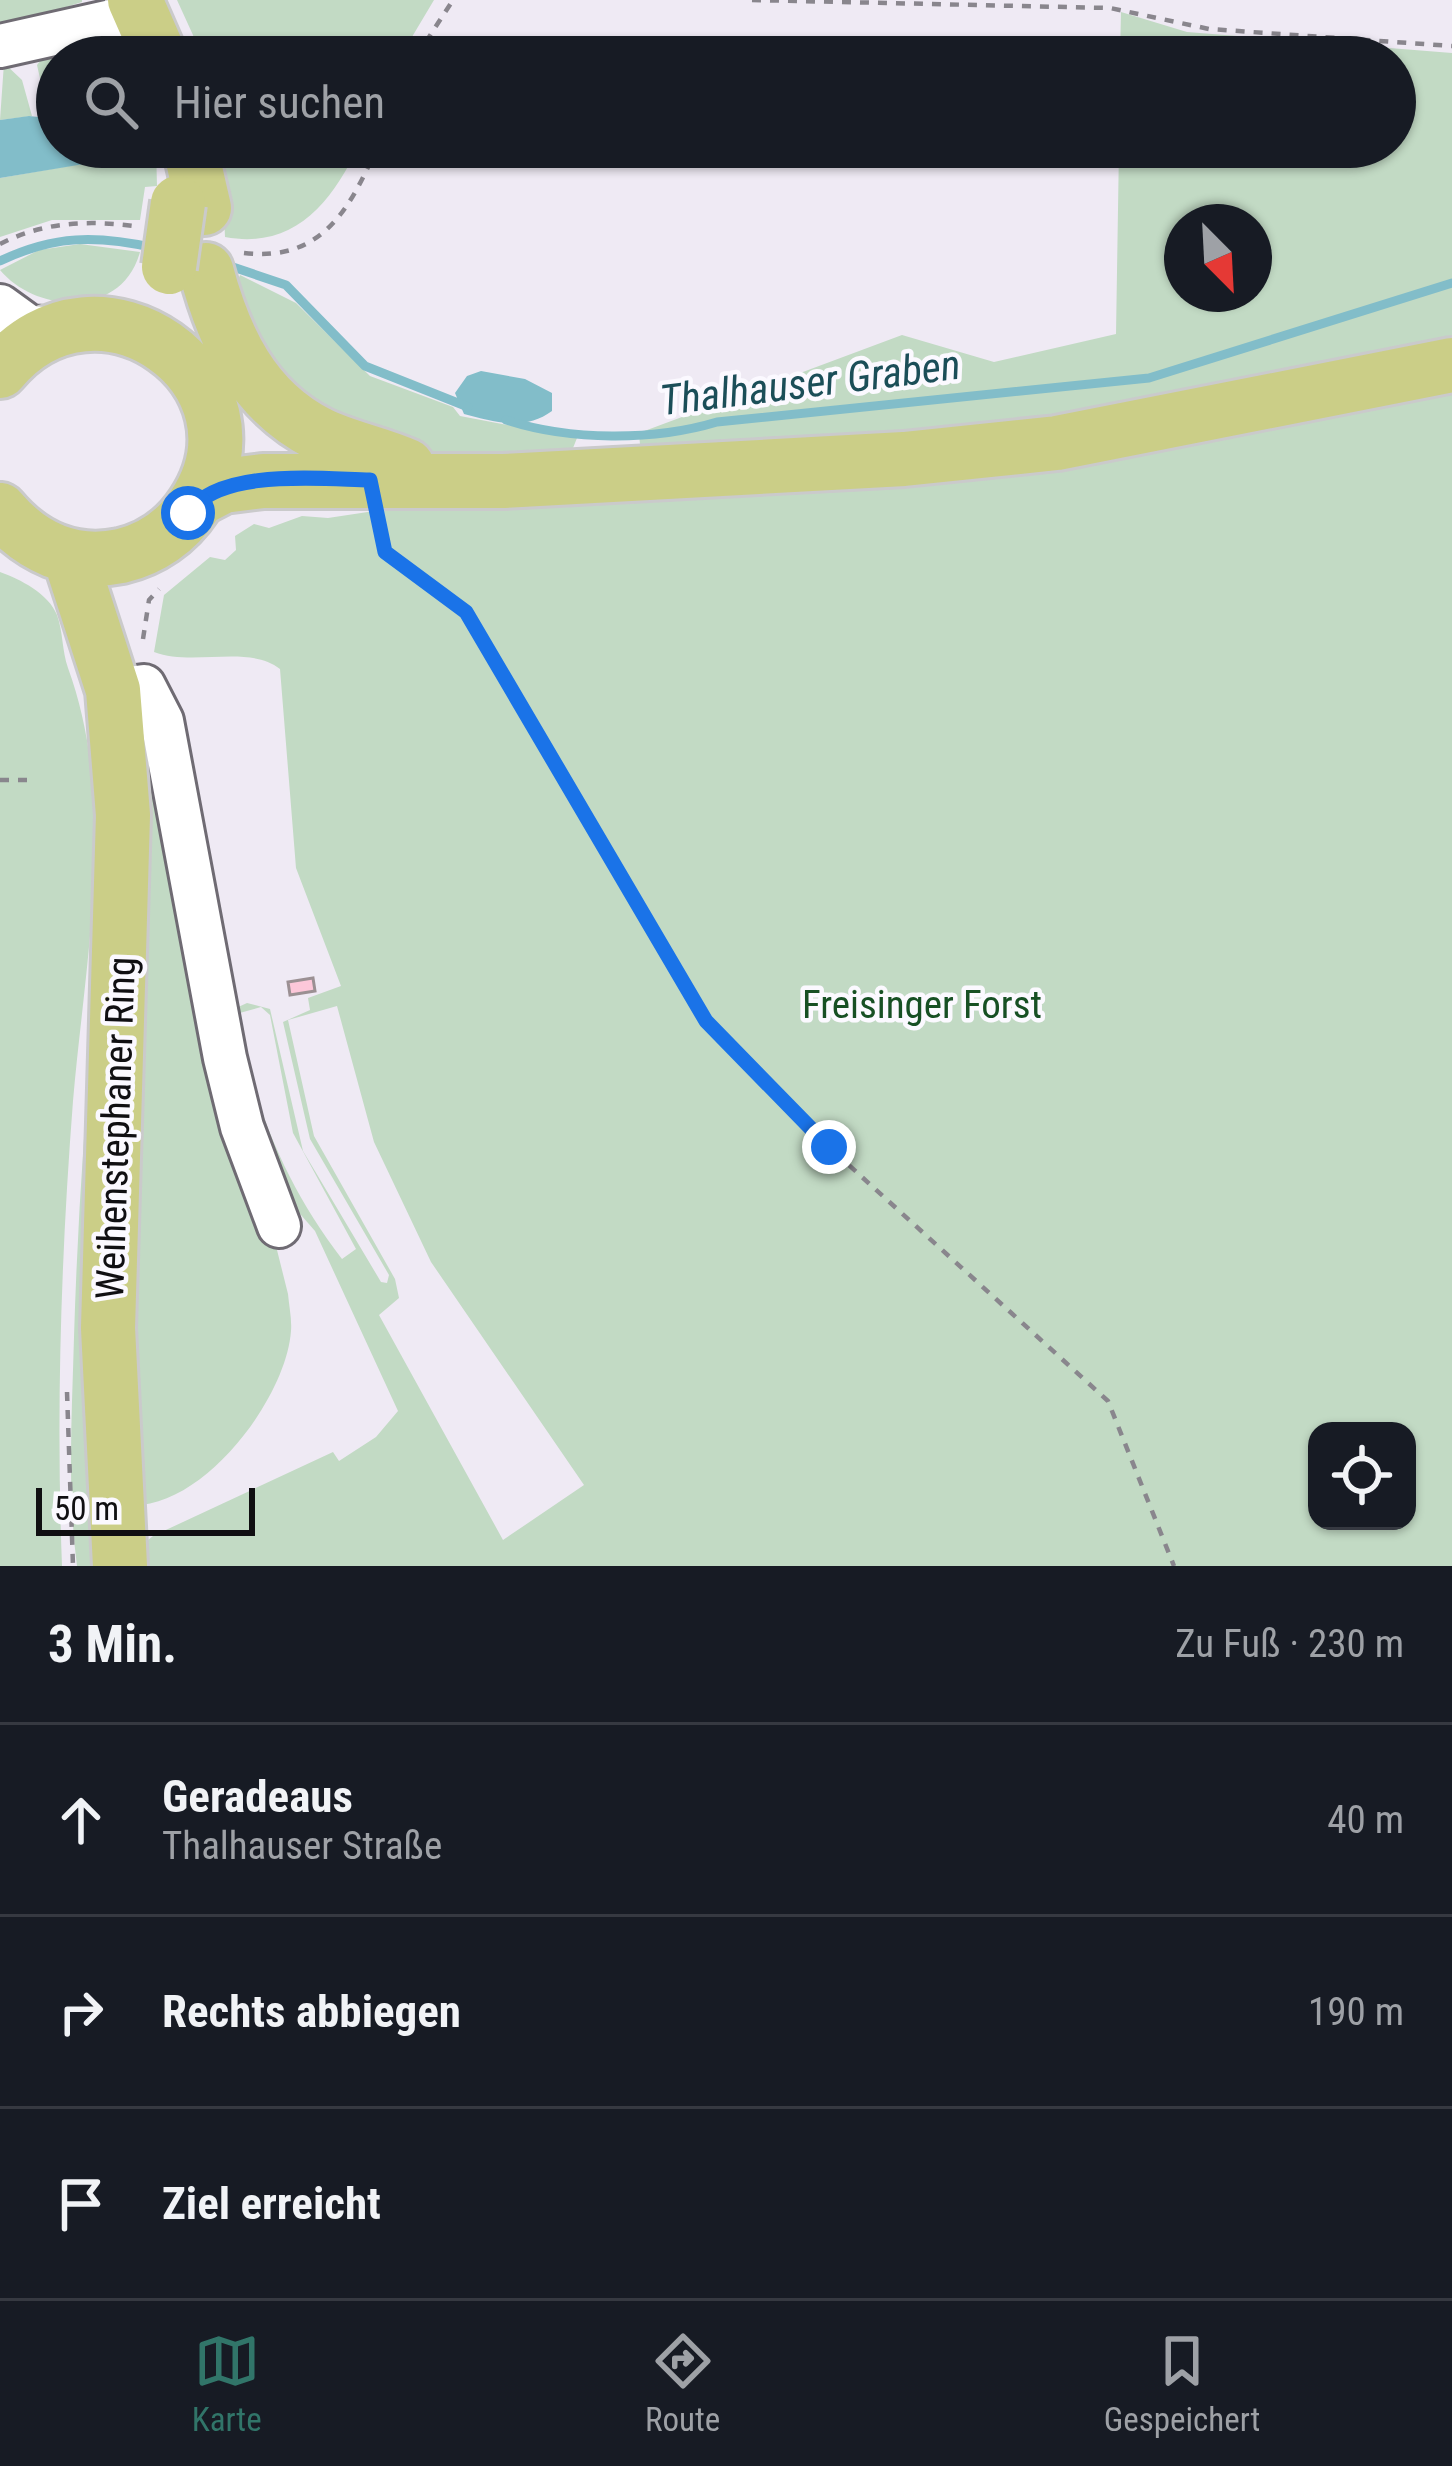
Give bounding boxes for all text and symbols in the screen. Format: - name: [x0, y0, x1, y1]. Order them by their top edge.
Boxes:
- search box: [36, 36, 1416, 168]
- icon: search: [78, 69, 144, 135]
- text: Hier suchen: [174, 76, 385, 129]
- north arrow: [1164, 204, 1272, 312]
- water label: Thalhauser Graben: [657, 340, 963, 425]
- route start: [161, 486, 215, 540]
- street label: Weihenstephaner Ring: [87, 956, 145, 1300]
- park label: Freisinger Forst: [802, 982, 1042, 1028]
- route end: [802, 1120, 856, 1174]
- map controls: [1308, 1422, 1416, 1530]
- button: locate: [1308, 1422, 1416, 1530]
- scale bar: [36, 1482, 255, 1535]
- text: 50 m: [54, 1489, 119, 1528]
- text: 3 Min.: [48, 1615, 177, 1674]
- text: Zu Fuß · 230 m: [1175, 1621, 1404, 1667]
- text: Geradeaus: [162, 1770, 353, 1823]
- icon: ahead: [48, 1787, 114, 1853]
- text: 40 m: [1327, 1797, 1404, 1843]
- text: Thalhauser Straße: [162, 1823, 442, 1869]
- icon: right: [48, 1979, 114, 2045]
- text: Rechts abbiegen: [162, 1985, 461, 2038]
- text: 190 m: [1308, 1989, 1404, 2035]
- icon: arrive: [48, 2171, 114, 2237]
- text: Ziel erreicht: [162, 2177, 381, 2230]
- tab: Karte: [192, 2328, 262, 2439]
- tab: Route: [645, 2328, 720, 2439]
- tab: Gespeichert: [1104, 2328, 1260, 2439]

